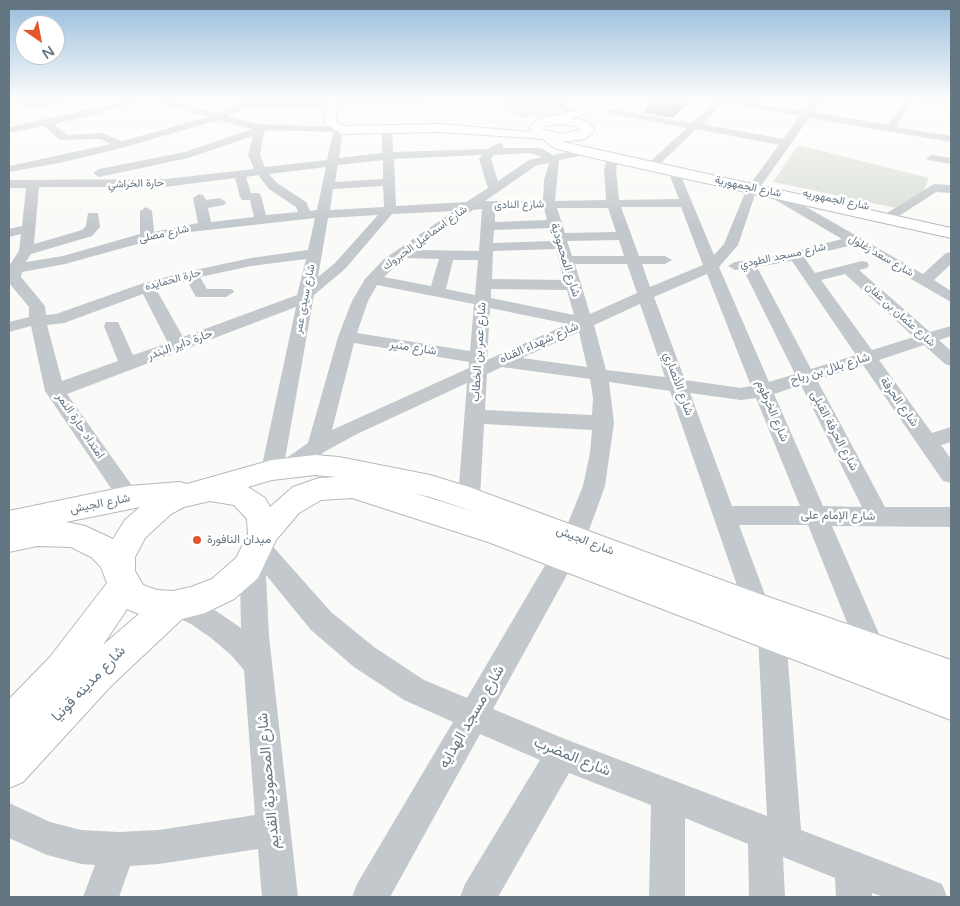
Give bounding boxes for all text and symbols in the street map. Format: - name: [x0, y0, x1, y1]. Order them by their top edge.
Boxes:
- north arrow: [15, 15, 65, 65]
- text: N: [39, 42, 57, 62]
- street label: شارع الجمهورية: [713, 173, 783, 201]
- street label: حارة الخراشي: [108, 176, 164, 192]
- street label: شارع الجمهوريه: [801, 186, 871, 214]
- street label: شارع النادى: [494, 198, 544, 212]
- street label: شارع اسماعيل الحبروك: [380, 203, 470, 273]
- street label: شارع المحمودية: [547, 221, 583, 299]
- street label: شارع مصلى: [138, 222, 190, 246]
- street label: شارع سعد زغلول: [846, 232, 916, 280]
- street label: شارع مسجد الطودي: [739, 240, 827, 272]
- street label: شارع سيدى عمر: [292, 263, 318, 335]
- street label: حارة الحمايده: [143, 266, 203, 294]
- street label: شارع عثمان بن عفان: [862, 280, 938, 350]
- street label: شارع عمر بن الخطاب: [468, 302, 490, 402]
- street label: شارع شهداء القناه: [497, 319, 581, 367]
- street label: حارة داير البندر: [145, 327, 215, 363]
- street label: شارع منير: [389, 337, 437, 359]
- street label: شارع الأنصاري: [660, 350, 696, 418]
- street label: شارع بلال بن رباح: [788, 350, 872, 388]
- street label: شارع الحرفة: [877, 374, 921, 430]
- street label: شارع الخرطوم: [753, 378, 791, 444]
- street label: شارع الحرفة القبلى: [807, 389, 861, 473]
- street label: امتداد حارة النمر: [53, 390, 107, 462]
- street label: شارع الجيش: [69, 491, 131, 517]
- street label: شارع الإمام على: [801, 508, 875, 524]
- street label: شارع الجيش: [554, 523, 616, 559]
- place label: ميدان النافورة: [207, 533, 271, 547]
- marker: ميدان النافورة: [191, 534, 203, 546]
- street label: شارع مدينه قونيا: [48, 642, 130, 726]
- street label: شارع مسجد الهدايه: [435, 662, 509, 772]
- street label: شارع المحمودية القديم: [254, 712, 284, 850]
- street label: شارع المضرب: [531, 733, 613, 781]

